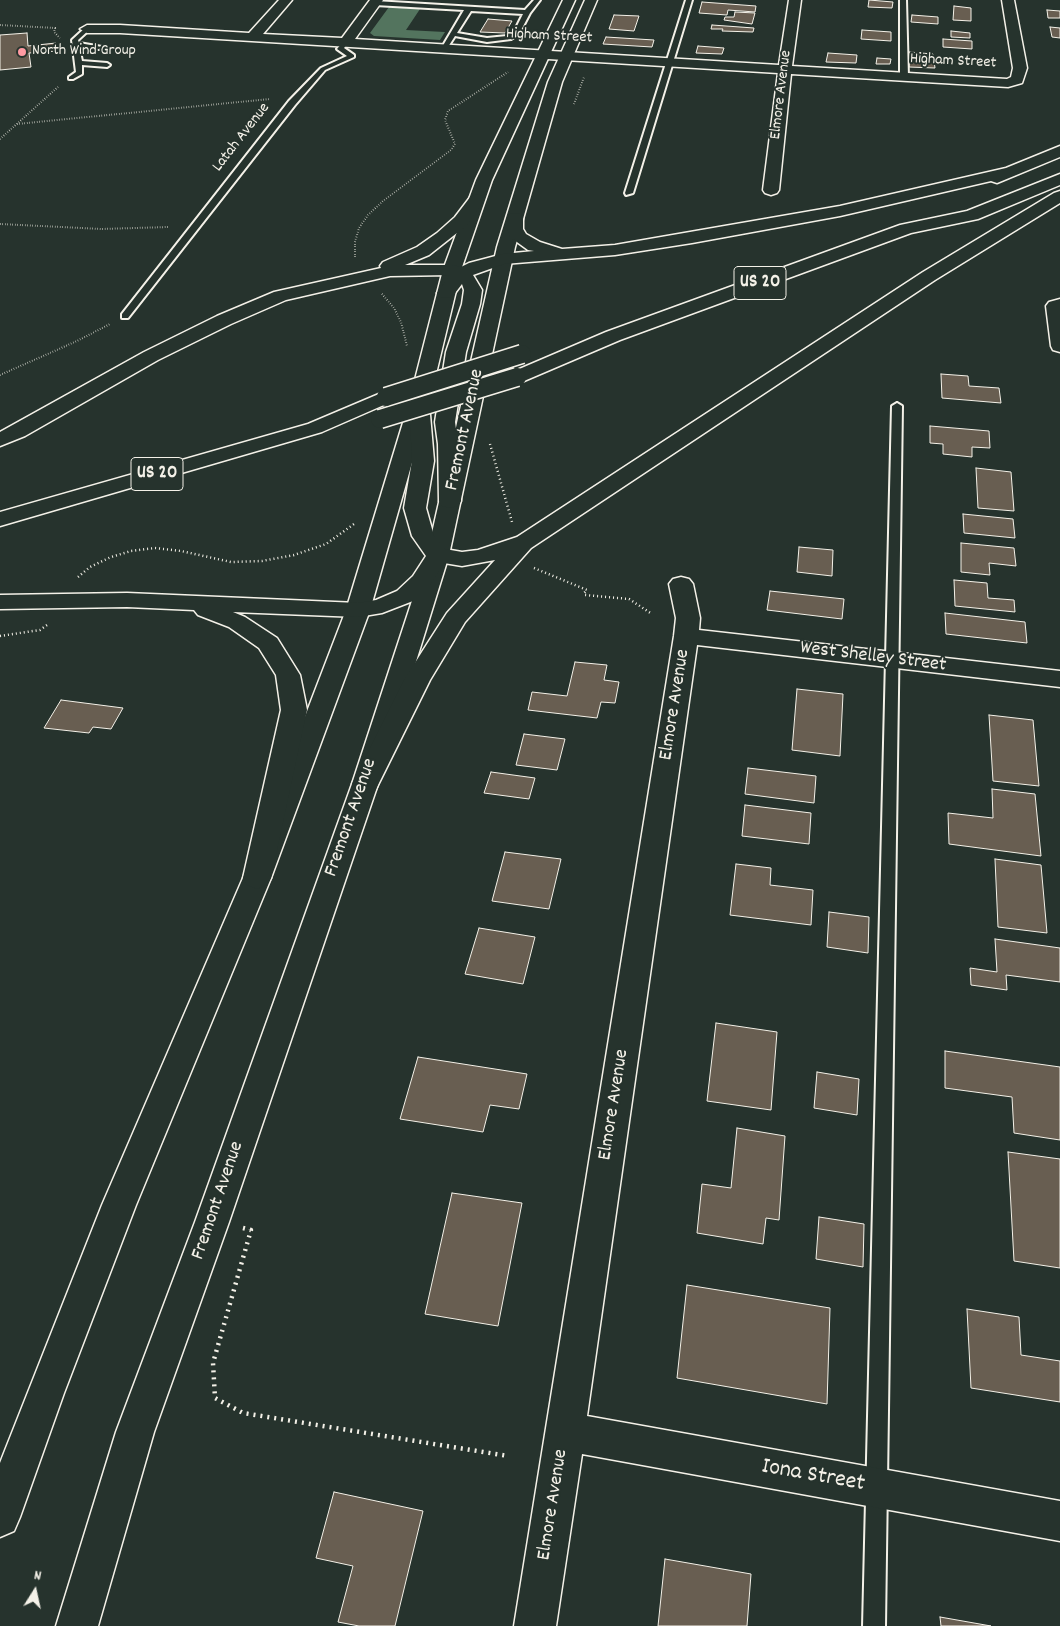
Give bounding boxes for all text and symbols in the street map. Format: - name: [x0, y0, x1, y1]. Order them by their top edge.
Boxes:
- street label: Higham Street: [505, 25, 593, 49]
- place label: North Wind Group: [32, 42, 136, 62]
- marker: North Wind Group: [16, 46, 28, 58]
- street label: Elmore Avenue: [767, 49, 797, 141]
- street label: Higham Street: [909, 50, 997, 74]
- street label: Latah Avenue: [209, 100, 275, 176]
- road number: US 20: [734, 266, 786, 300]
- street label: Fremont Avenue: [441, 367, 491, 493]
- road number: US 20: [131, 458, 183, 490]
- street label: West Shelley Street: [799, 637, 947, 679]
- street label: Elmore Avenue: [655, 648, 697, 762]
- street label: Fremont Avenue: [321, 756, 383, 880]
- street label: Elmore Avenue: [594, 1048, 636, 1162]
- street label: Fremont Avenue: [188, 1139, 250, 1263]
- street label: Elmore Avenue: [533, 1448, 575, 1562]
- street label: Iona Street: [759, 1454, 867, 1500]
- north arrow: [10, 1566, 60, 1616]
- text: N: [32, 1566, 43, 1587]

